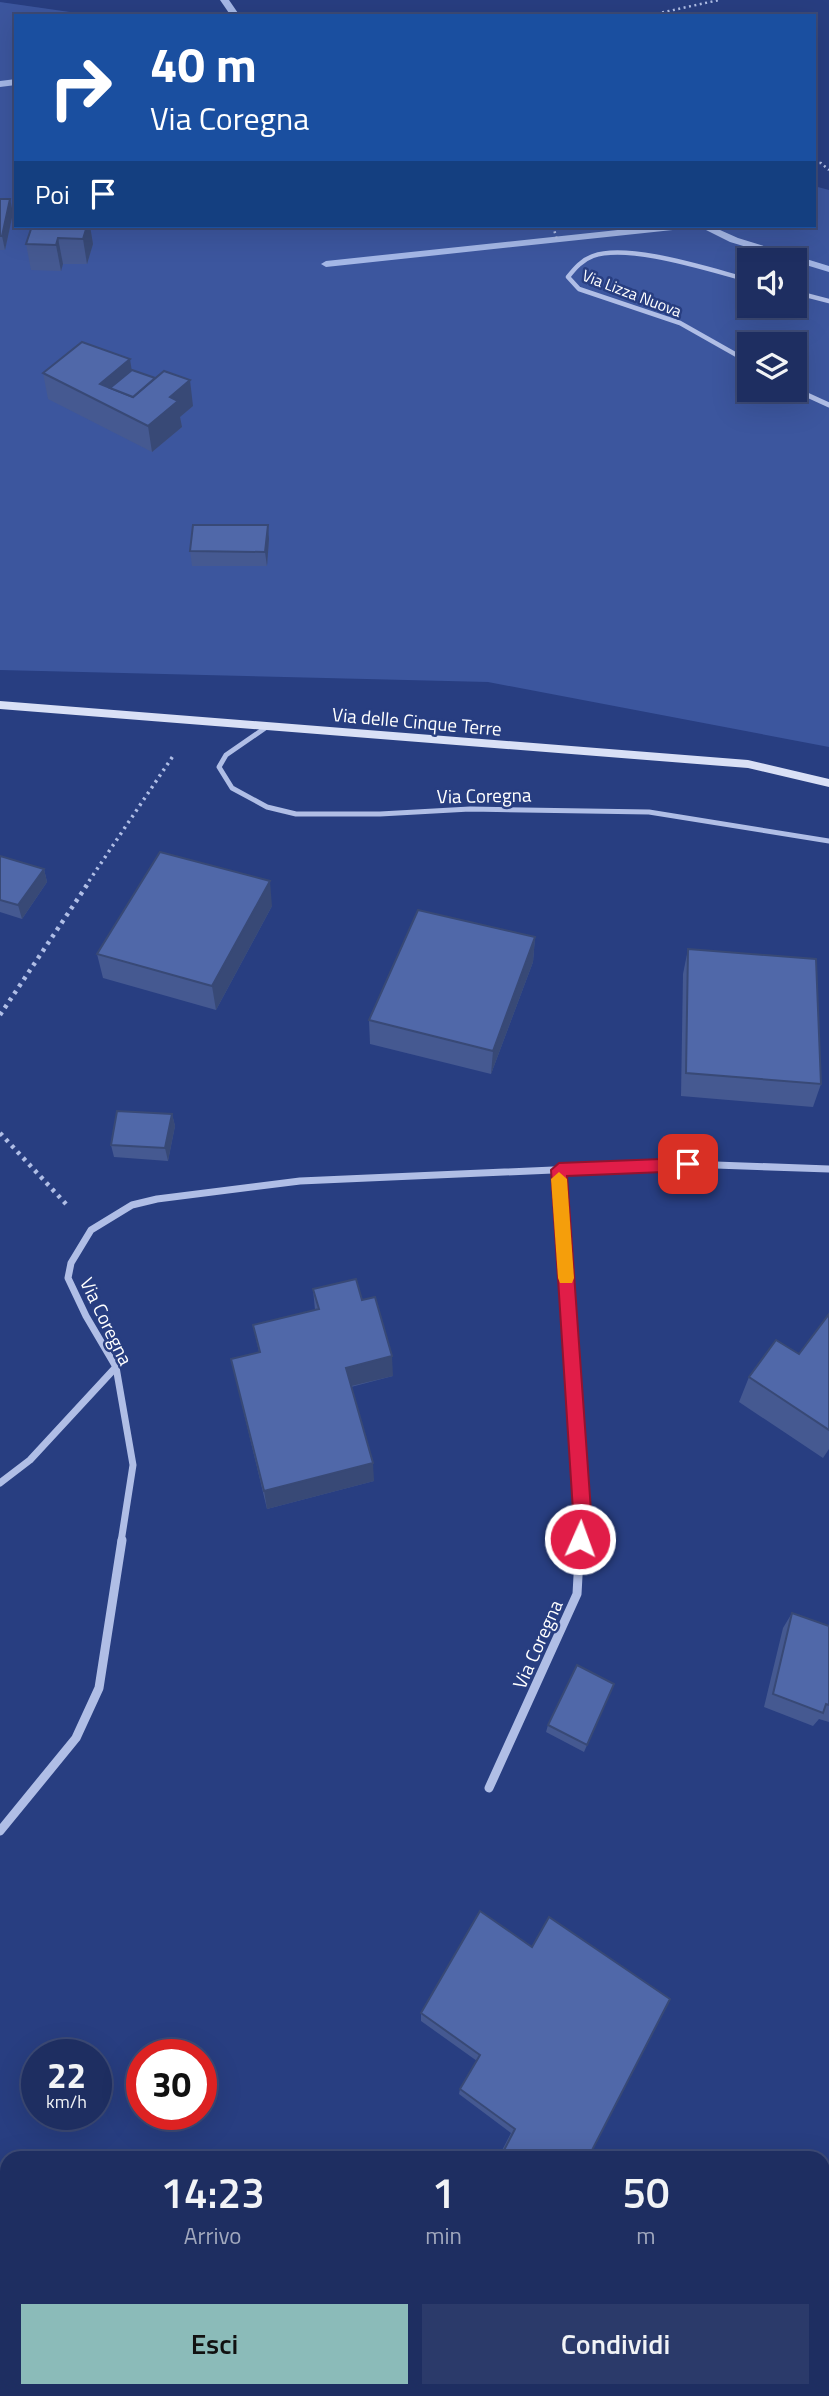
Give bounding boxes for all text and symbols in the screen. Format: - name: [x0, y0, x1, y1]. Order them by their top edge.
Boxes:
- text: 40 m: [150, 26, 257, 101]
- icon: right: [35, 42, 126, 133]
- text: Via Coregna: [150, 94, 309, 142]
- text: Poi: [35, 175, 70, 214]
- icon: arrive: [84, 175, 122, 213]
- map controls: [737, 248, 807, 402]
- button: sound: [737, 248, 807, 318]
- street label: Via Lizza Nuova: [579, 263, 685, 323]
- button: layers: [737, 332, 807, 402]
- street label: Via delle Cinque Terre: [331, 699, 503, 743]
- street label: Via Coregna: [436, 780, 532, 810]
- pin: [658, 1134, 718, 1194]
- icon: arrive: [669, 1145, 707, 1183]
- street label: Via Coregna: [73, 1272, 141, 1370]
- position arrow: [543, 1502, 617, 1576]
- street label: Via Coregna: [505, 1594, 570, 1693]
- speed limit sign: 30: [126, 2039, 217, 2130]
- text: 22: [47, 2048, 86, 2102]
- text: km/h: [46, 2088, 87, 2115]
- text: 14:23: [161, 2160, 265, 2224]
- text: 1: [432, 2160, 455, 2224]
- text: 50: [622, 2160, 669, 2224]
- text: Arrivo: [184, 2218, 241, 2253]
- text: min: [425, 2218, 462, 2253]
- text: m: [636, 2218, 656, 2253]
- button: Esci: [21, 2304, 408, 2384]
- button: Condividi: [422, 2304, 809, 2384]

